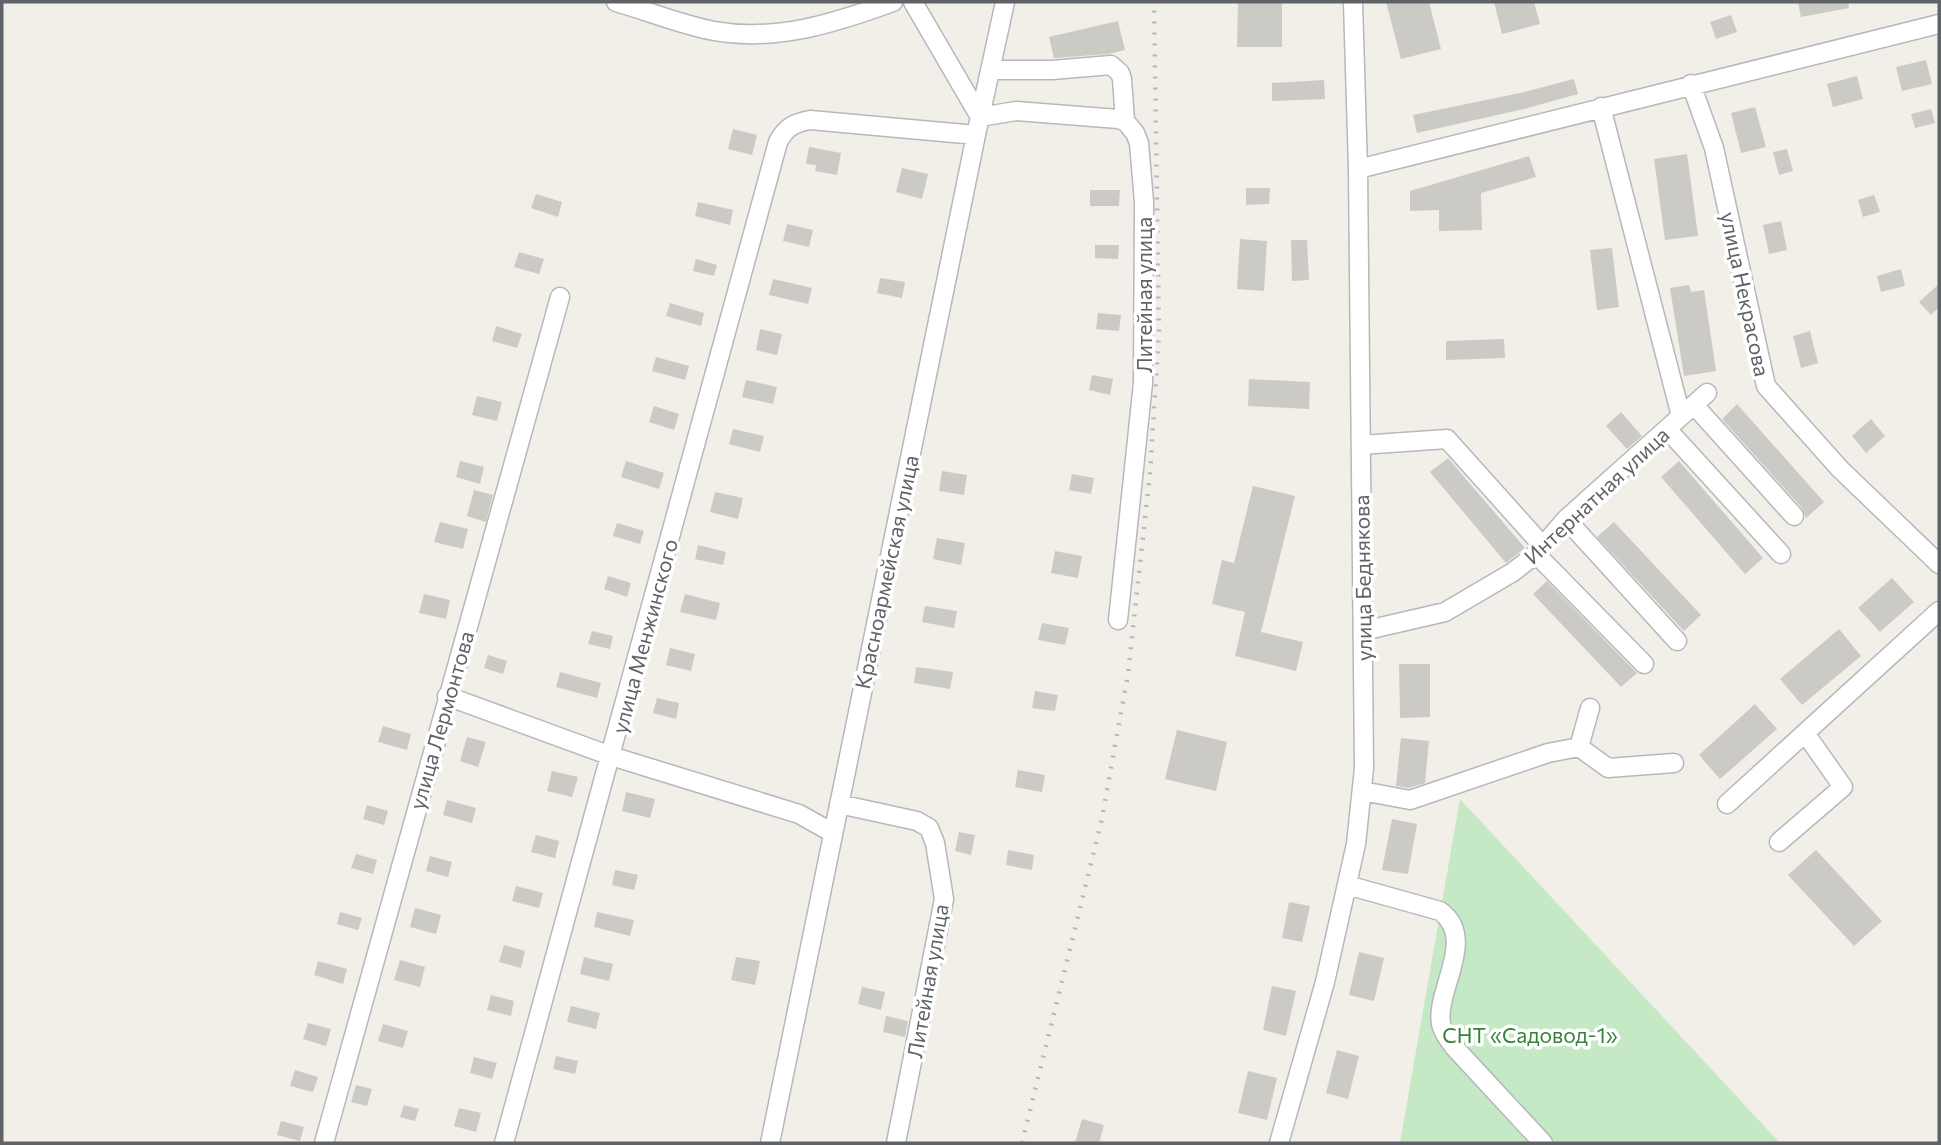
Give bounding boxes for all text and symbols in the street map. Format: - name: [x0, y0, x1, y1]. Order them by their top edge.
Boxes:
- street label: улица Некрасова: [1716, 209, 1776, 379]
- street label: Литейная улица: [1131, 217, 1156, 373]
- street label: Интернатная улица: [1518, 421, 1674, 569]
- street label: Красноармейская улица: [849, 453, 923, 691]
- street label: улица Беднякова: [1348, 495, 1376, 661]
- street label: улица Менжинского: [606, 536, 682, 736]
- street label: улица Лермонтова: [404, 628, 478, 812]
- street label: Литейная улица: [901, 902, 953, 1060]
- park label: СНТ «Садовод-1»: [1442, 1022, 1618, 1047]

